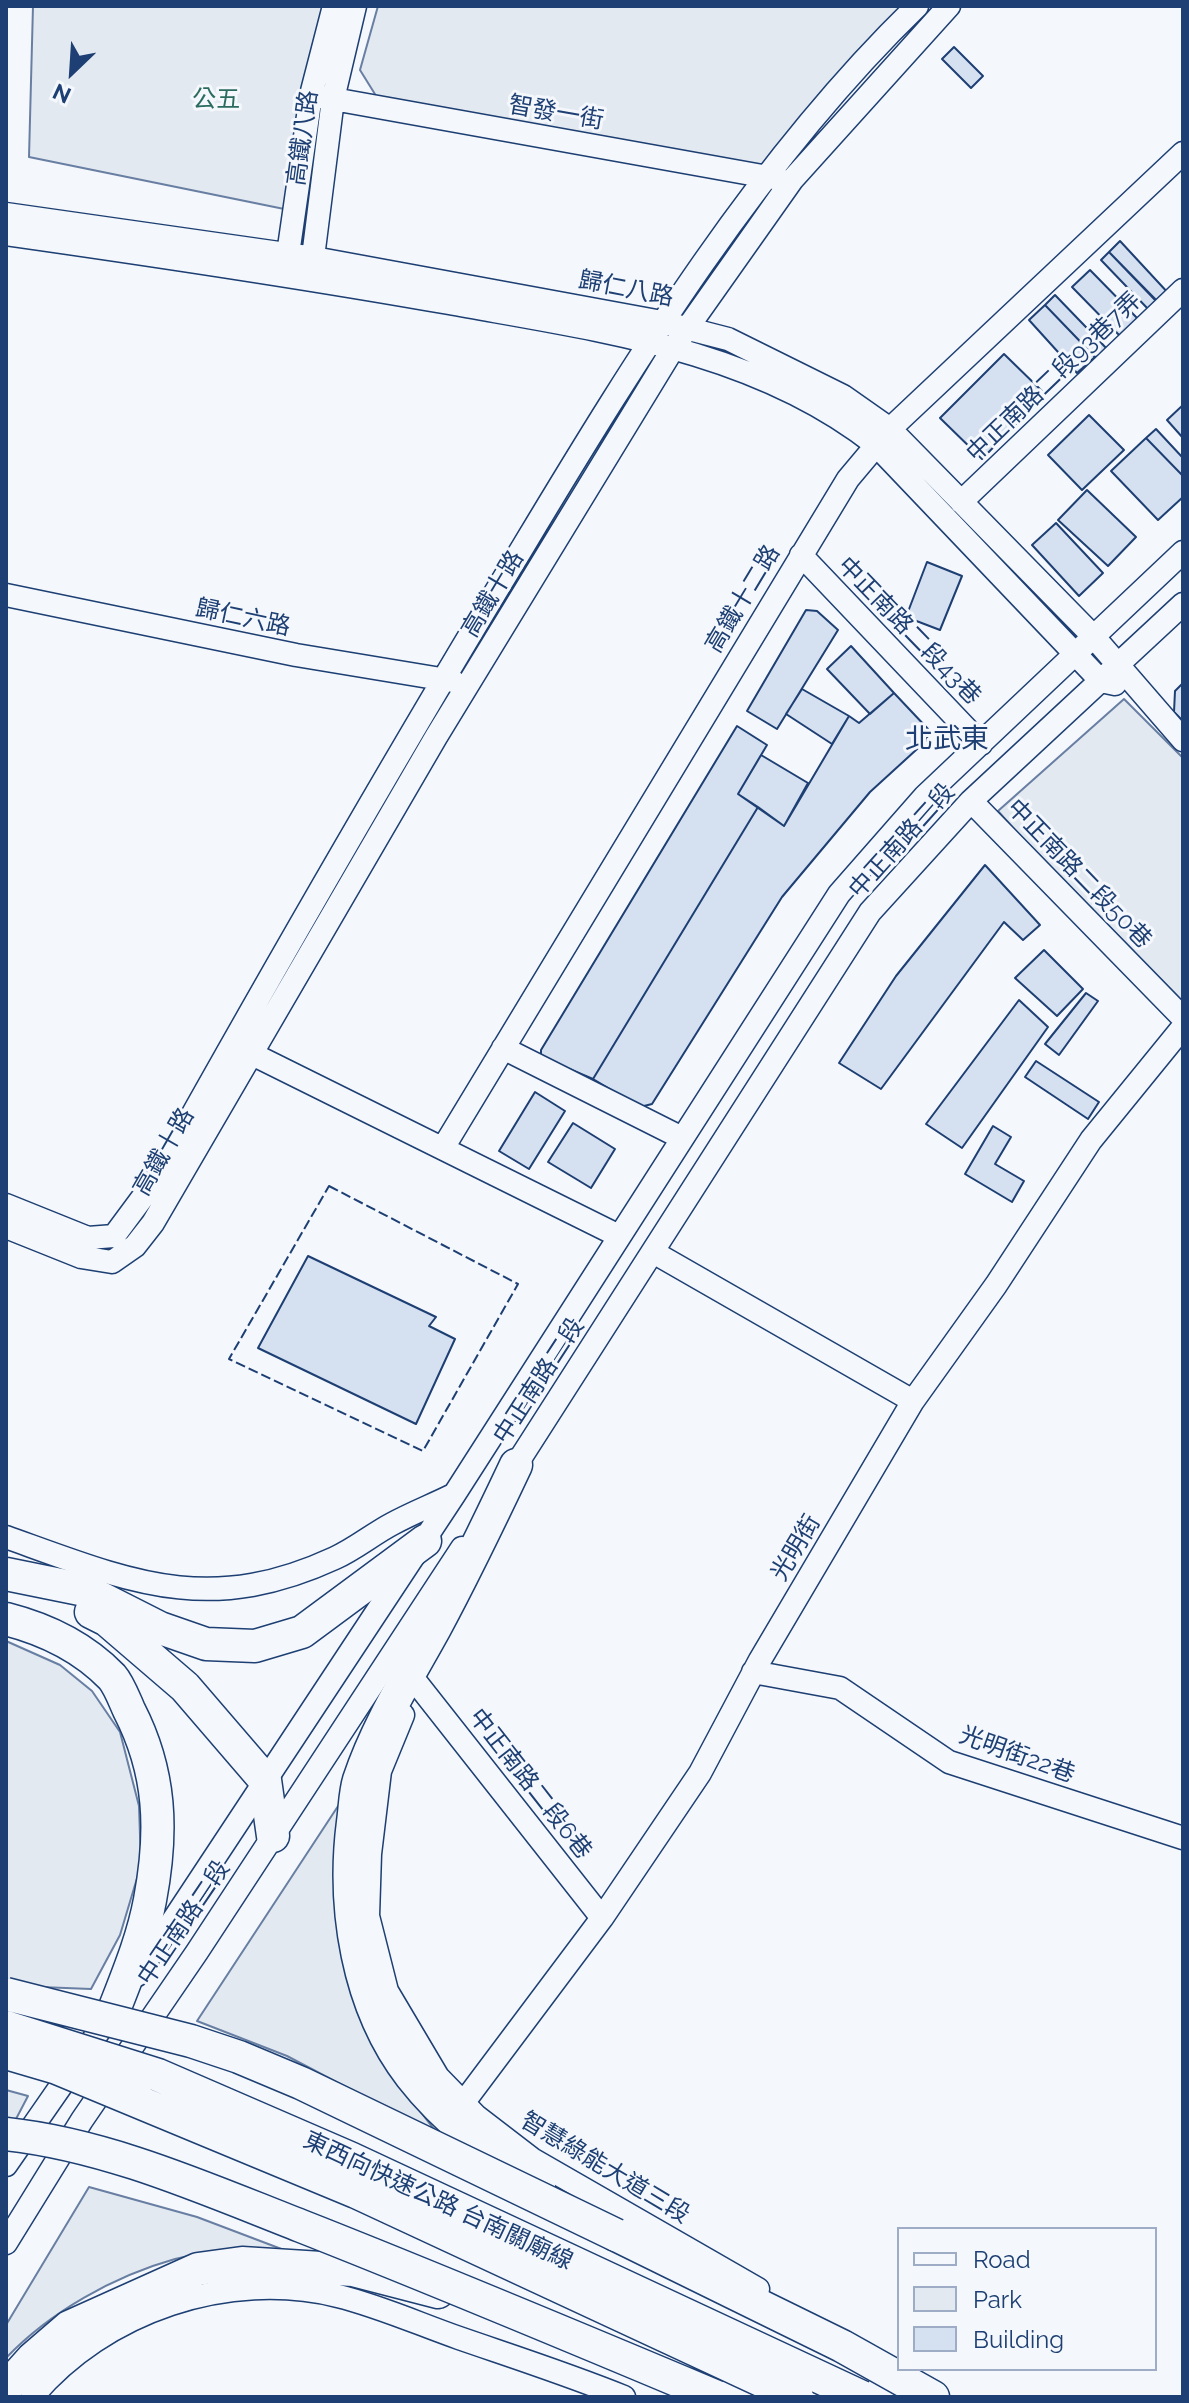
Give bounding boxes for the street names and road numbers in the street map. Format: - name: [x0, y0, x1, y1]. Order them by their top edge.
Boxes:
- street label: 高鐵八路: [282, 88, 324, 188]
- street label: 智發一街: [506, 90, 606, 136]
- street label: 歸仁八路: [576, 266, 676, 312]
- street label: 中正南路二段93巷7弄: [961, 286, 1147, 468]
- street label: 高鐵十二路: [700, 540, 786, 658]
- street label: 高鐵十路: [456, 545, 530, 643]
- street label: 中正南路二段43巷: [831, 551, 987, 711]
- street label: 歸仁六路: [193, 594, 293, 642]
- street label: 中正南路二段: [843, 778, 961, 904]
- street label: 中正南路二段50巷: [1001, 794, 1157, 954]
- street label: 高鐵十路: [128, 1103, 200, 1201]
- street label: 中正南路二段: [488, 1313, 590, 1449]
- street label: 光明街: [765, 1510, 827, 1586]
- street label: 中正南路二段6巷: [462, 1703, 598, 1865]
- street label: 光明街22巷: [955, 1721, 1079, 1789]
- street label: 中正南路二段: [132, 1855, 236, 1991]
- street label: 智慧綠能大道三段: [515, 2106, 695, 2230]
- street label: 東西向快速公路 台南關廟線: [299, 2126, 577, 2276]

